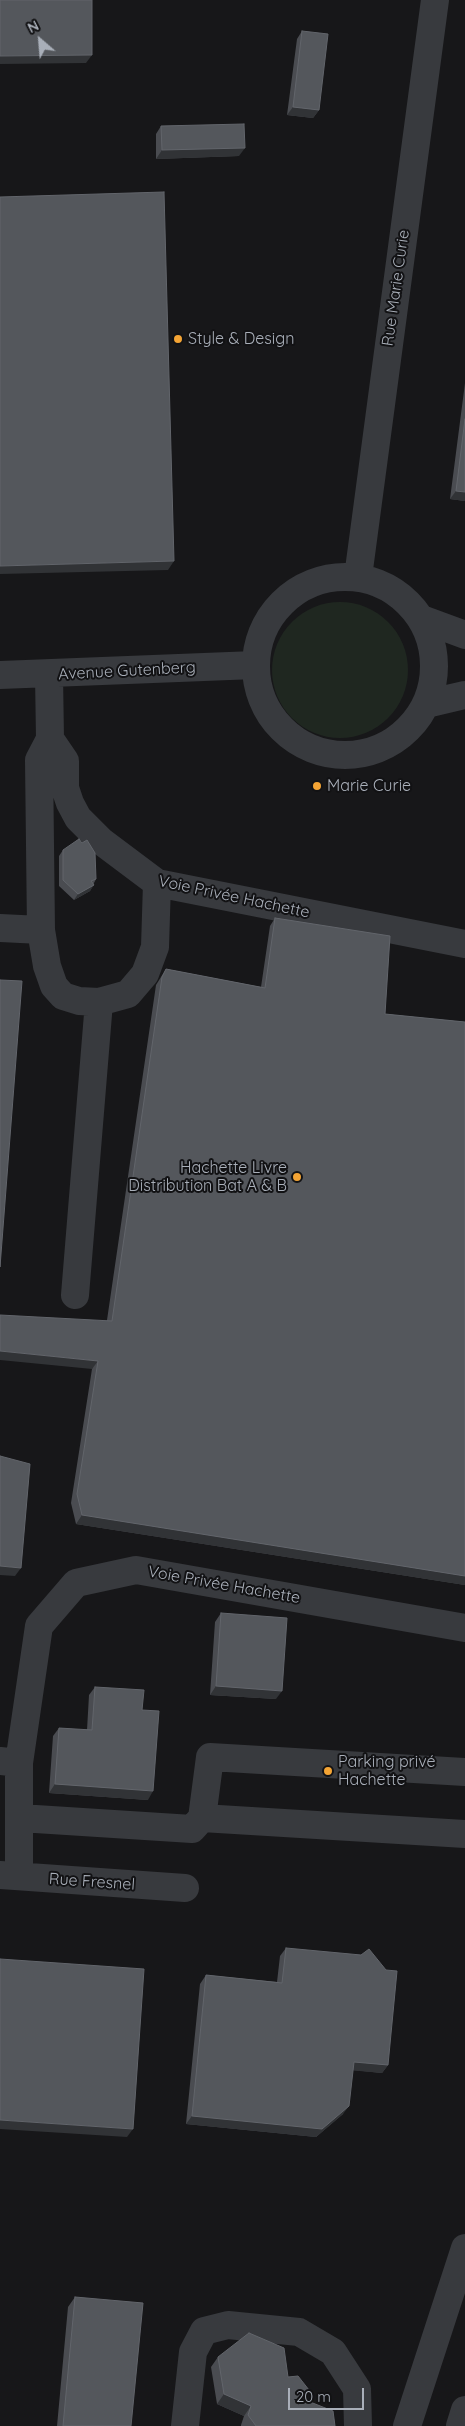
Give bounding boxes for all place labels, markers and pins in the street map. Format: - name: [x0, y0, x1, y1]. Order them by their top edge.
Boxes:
- place label: Style & Design: [188, 329, 294, 349]
- marker: Style & Design: [172, 333, 184, 345]
- place label: Marie Curie: [327, 776, 411, 796]
- marker: Marie Curie: [311, 780, 323, 792]
- place label: Hachette Livre Distribution Bat A & B: [128, 1158, 287, 1196]
- marker: Hachette Livre Distribution Bat A & B: [291, 1171, 303, 1183]
- place label: Parking privé Hachette: [338, 1752, 436, 1790]
- marker: Parking privé Hachette: [322, 1765, 334, 1777]

